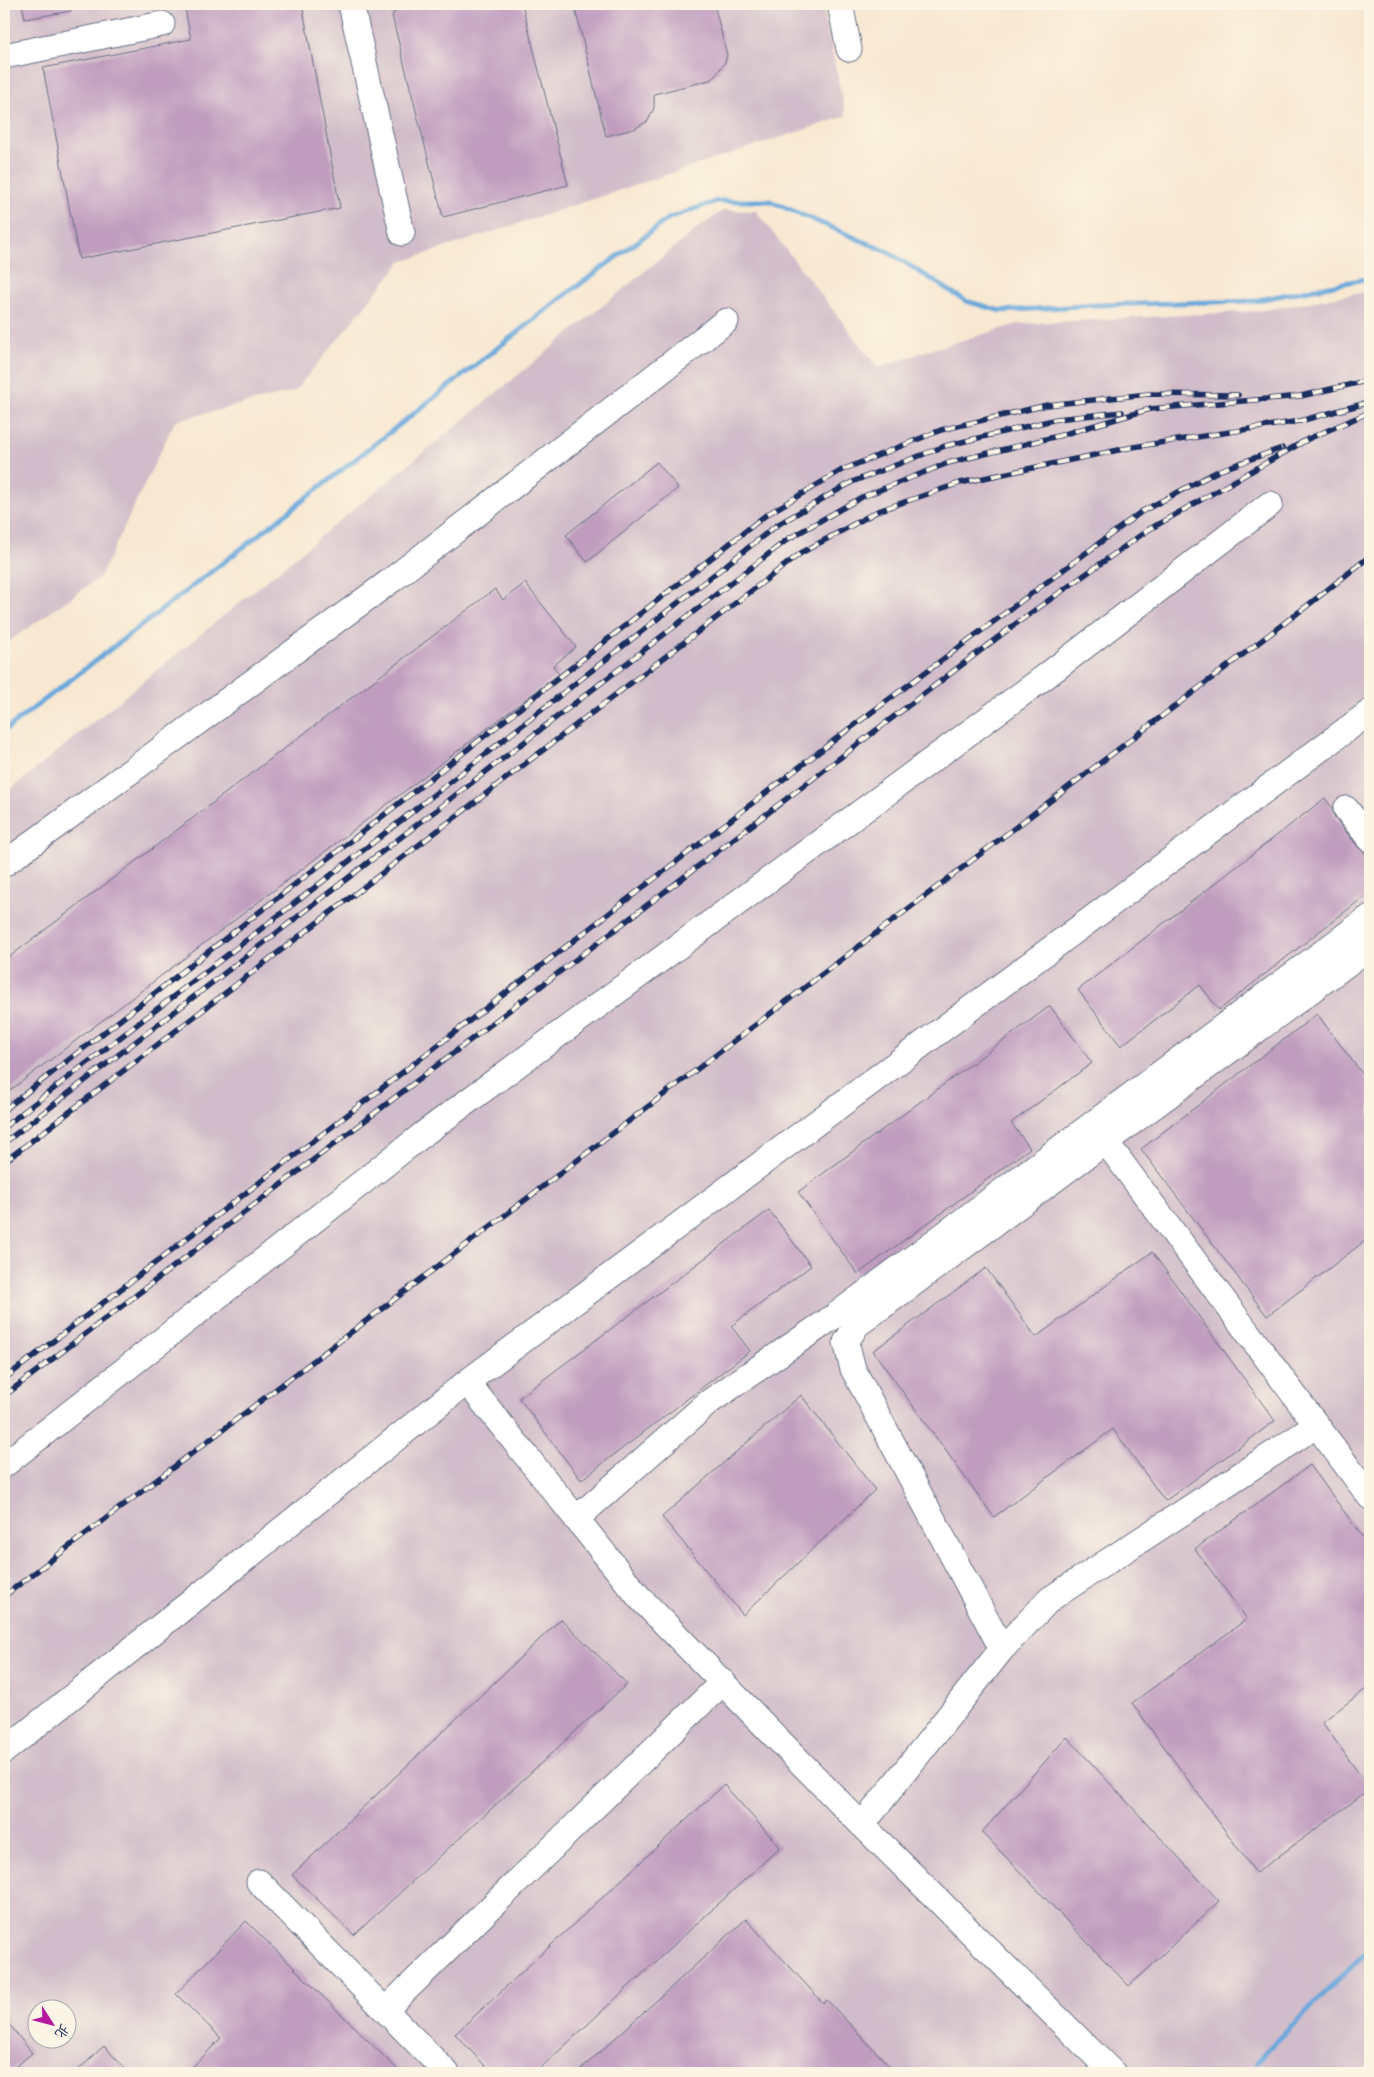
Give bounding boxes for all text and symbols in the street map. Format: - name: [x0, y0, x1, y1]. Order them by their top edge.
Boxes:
- north arrow: [28, 2000, 78, 2050]
- text: 北: [51, 2021, 73, 2042]

